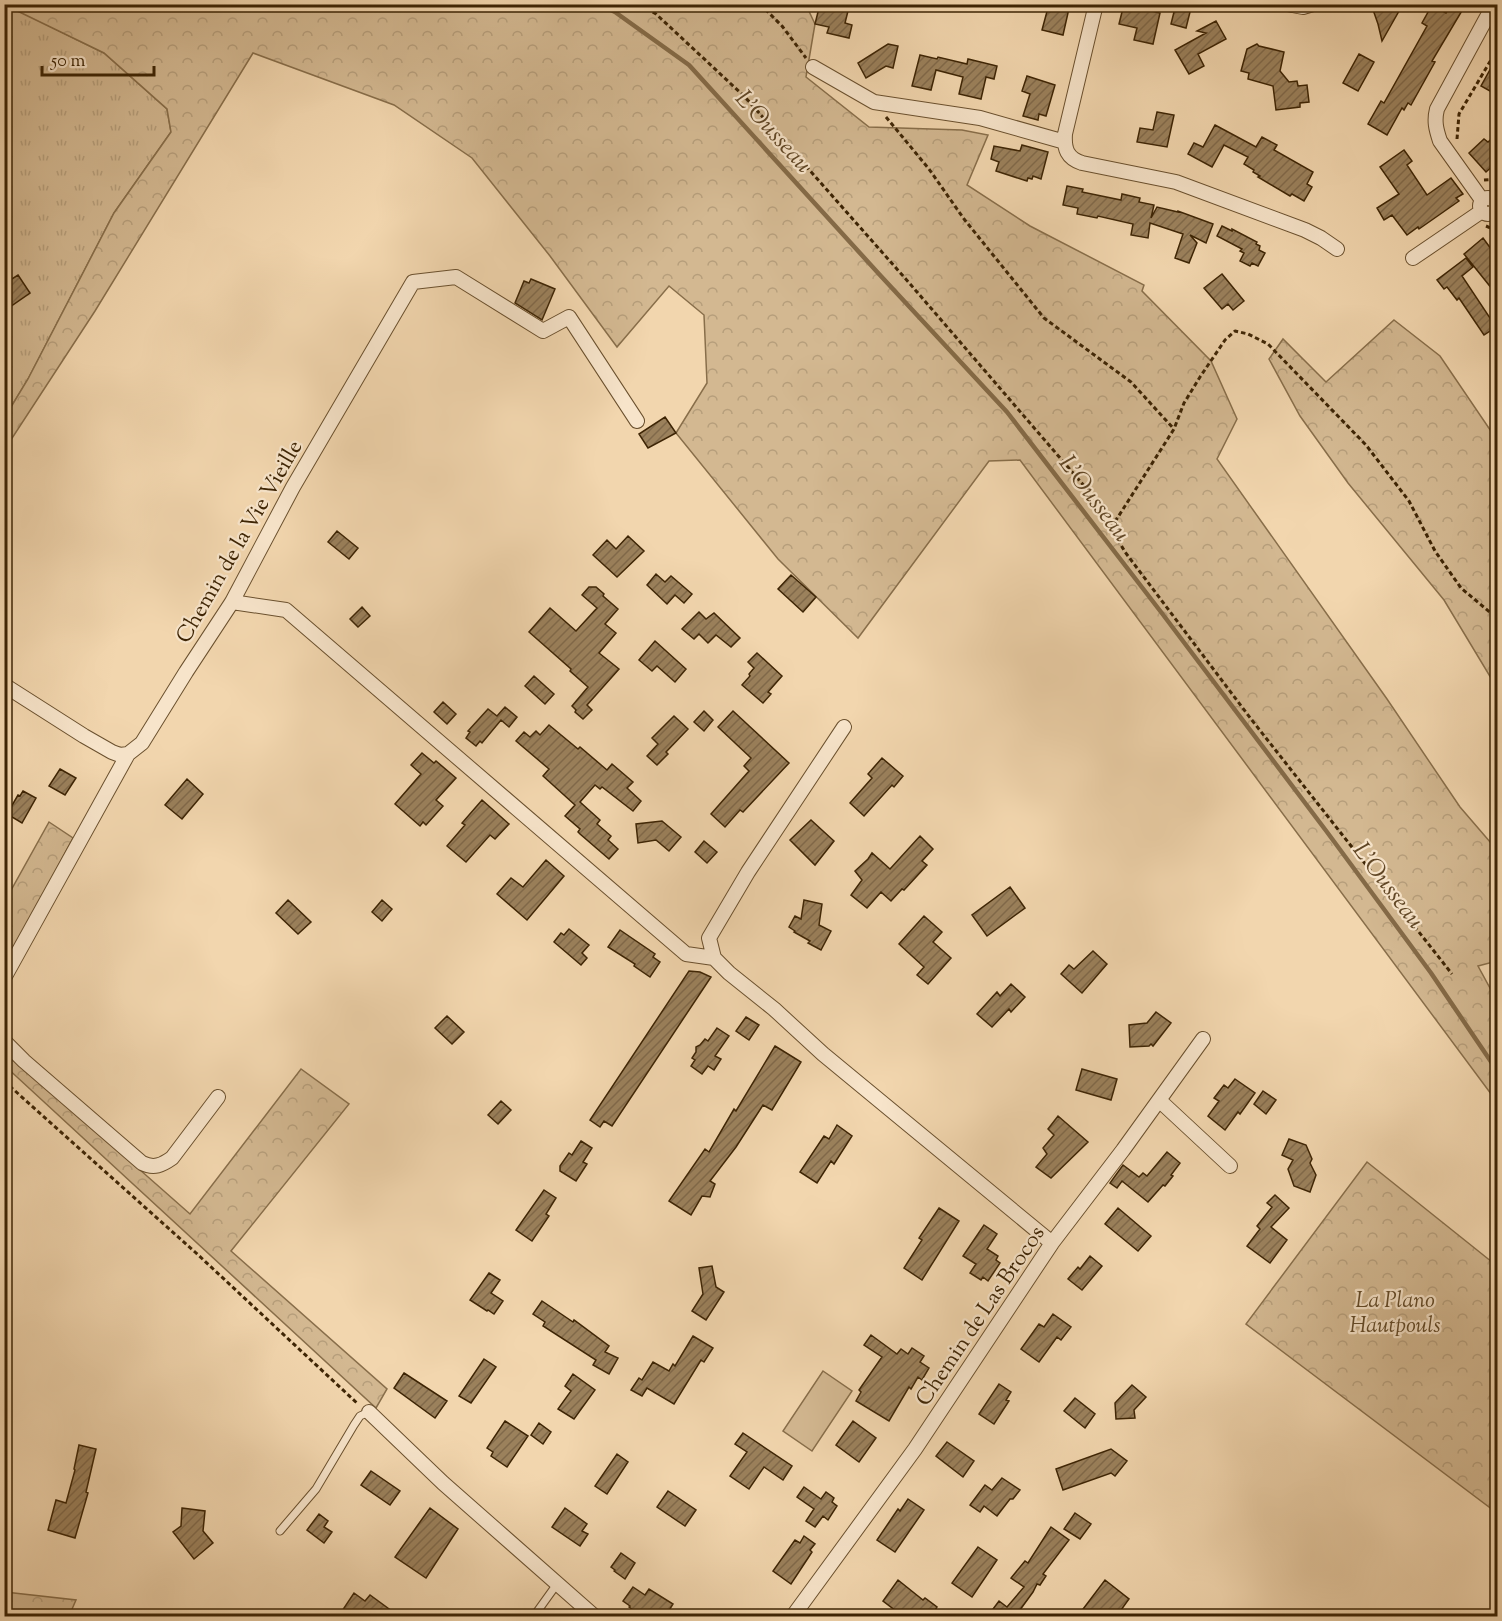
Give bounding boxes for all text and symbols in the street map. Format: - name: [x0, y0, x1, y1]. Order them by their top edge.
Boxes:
- scale bar: [42, 39, 154, 77]
- text: 50 m: [50, 49, 86, 75]
- water label: L'Ousseau: [726, 83, 819, 182]
- street label: Chemin de la Vie Vieille: [169, 435, 312, 650]
- water label: L'Ousseau: [1049, 449, 1138, 550]
- water label: L'Ousseau: [1343, 836, 1432, 937]
- street label: Chemin de Las Brocos: [909, 1220, 1054, 1413]
- park label: La Plano Hautpouls: [1350, 1286, 1440, 1343]

